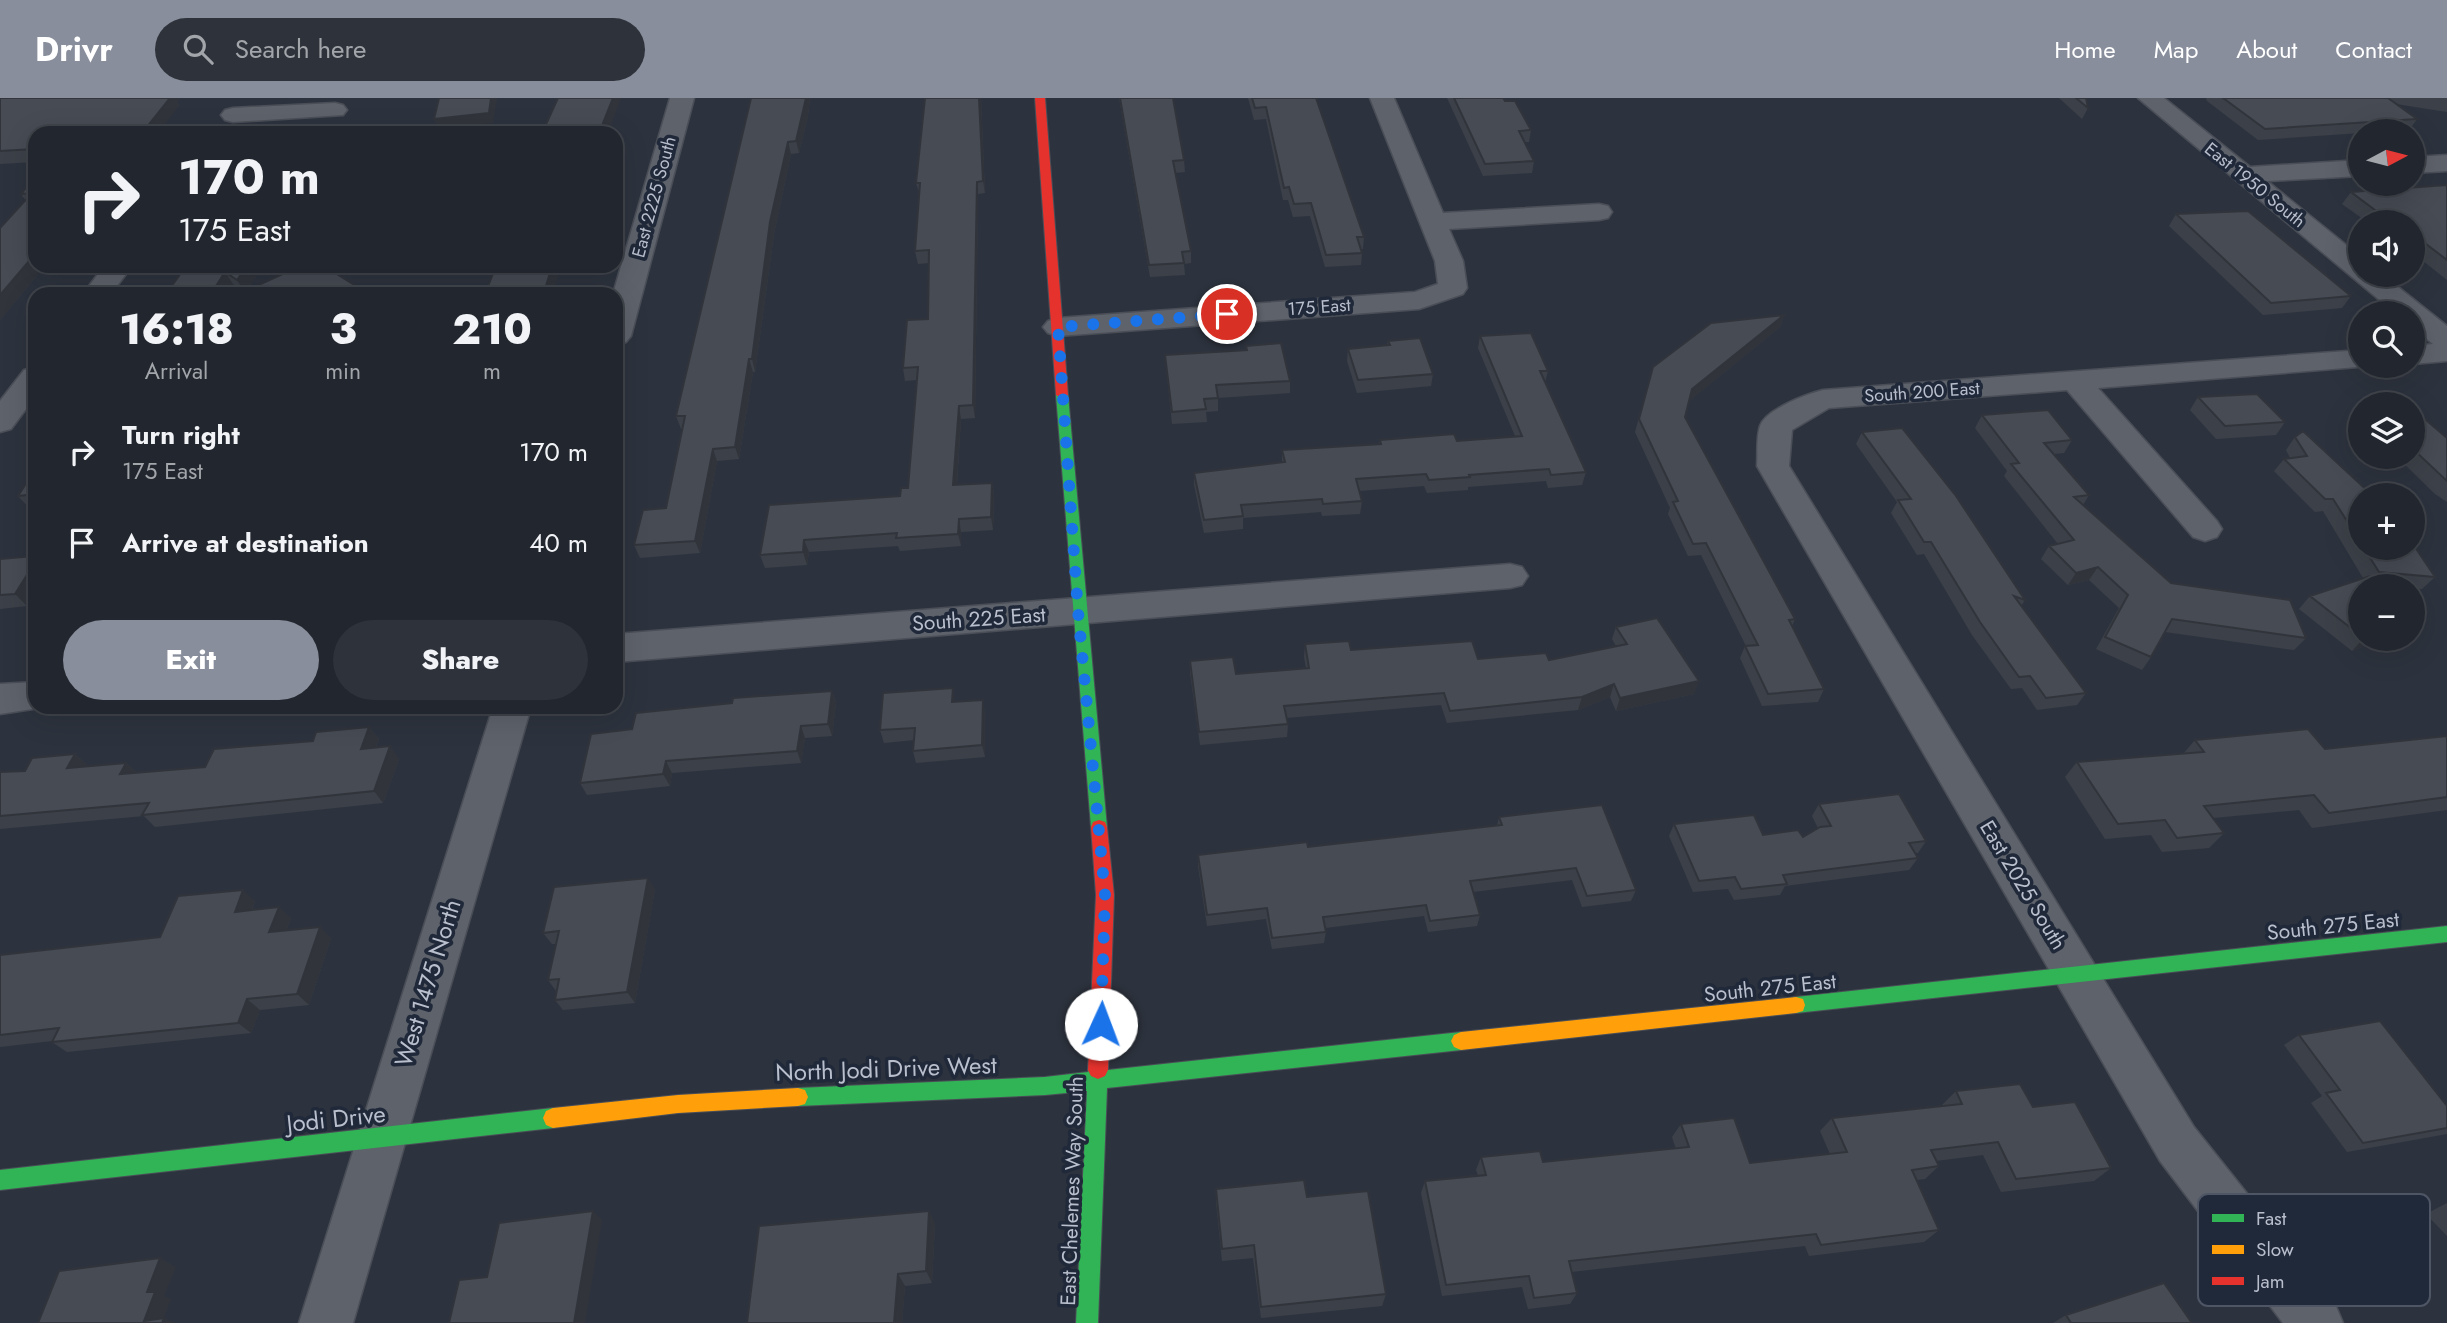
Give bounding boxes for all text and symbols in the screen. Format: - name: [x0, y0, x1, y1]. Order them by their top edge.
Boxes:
- search box: [155, 18, 645, 81]
- text: Drivr: [35, 26, 113, 73]
- icon: search: [179, 30, 217, 68]
- text: Search here: [235, 30, 366, 68]
- text: Home: [2054, 32, 2116, 67]
- text: Map: [2154, 32, 2198, 67]
- text: About: [2236, 32, 2297, 67]
- text: Contact: [2335, 32, 2412, 67]
- north arrow: [2348, 119, 2426, 196]
- map controls: [2348, 119, 2425, 651]
- street label: East 2225 South: [625, 133, 683, 261]
- street label: East 1950 South: [2199, 136, 2311, 234]
- text: 170 m: [178, 142, 320, 212]
- icon: right: [63, 154, 154, 245]
- text: 175 East: [178, 207, 290, 253]
- button: sound: [2348, 210, 2425, 287]
- pin: [1197, 284, 1257, 344]
- street label: 175 East: [1287, 292, 1352, 322]
- icon: arrive: [1208, 295, 1246, 333]
- text: 16:18: [119, 299, 234, 360]
- text: 3: [330, 299, 357, 360]
- text: 210: [452, 299, 532, 360]
- button: search: [2348, 301, 2425, 378]
- text: Arrival: [145, 354, 208, 388]
- text: min: [325, 354, 361, 388]
- text: m: [483, 354, 501, 388]
- street label: South 200 East: [1863, 375, 1981, 409]
- button: layers: [2348, 392, 2425, 469]
- text: Turn right: [122, 416, 240, 454]
- icon: right: [63, 433, 101, 471]
- text: 170 m: [519, 433, 588, 471]
- text: 175 East: [122, 454, 203, 488]
- button: +: [2348, 483, 2425, 560]
- icon: arrive: [63, 524, 101, 562]
- text: Arrive at destination: [122, 524, 369, 562]
- text: 40 m: [529, 524, 588, 562]
- button: −: [2348, 574, 2425, 651]
- street label: South 225 East: [911, 599, 1047, 639]
- button: Exit: [63, 620, 319, 700]
- button: Share: [333, 620, 588, 700]
- street label: East 2025 South: [1973, 815, 2073, 955]
- street label: West 1475 North: [385, 895, 470, 1071]
- street label: South 275 East: [2265, 904, 2401, 948]
- street label: South 275 East: [1702, 966, 1838, 1010]
- position arrow: [1064, 987, 1138, 1061]
- street label: North Jodi Drive West: [775, 1047, 998, 1090]
- street label: East Chelemes Way South: [1053, 1076, 1091, 1306]
- street label: Jodi Drive: [282, 1096, 387, 1141]
- legend: [2198, 1194, 2430, 1306]
- text: Fast: [2256, 1205, 2287, 1232]
- text: Slow: [2256, 1236, 2294, 1263]
- text: Jam: [2253, 1268, 2285, 1295]

